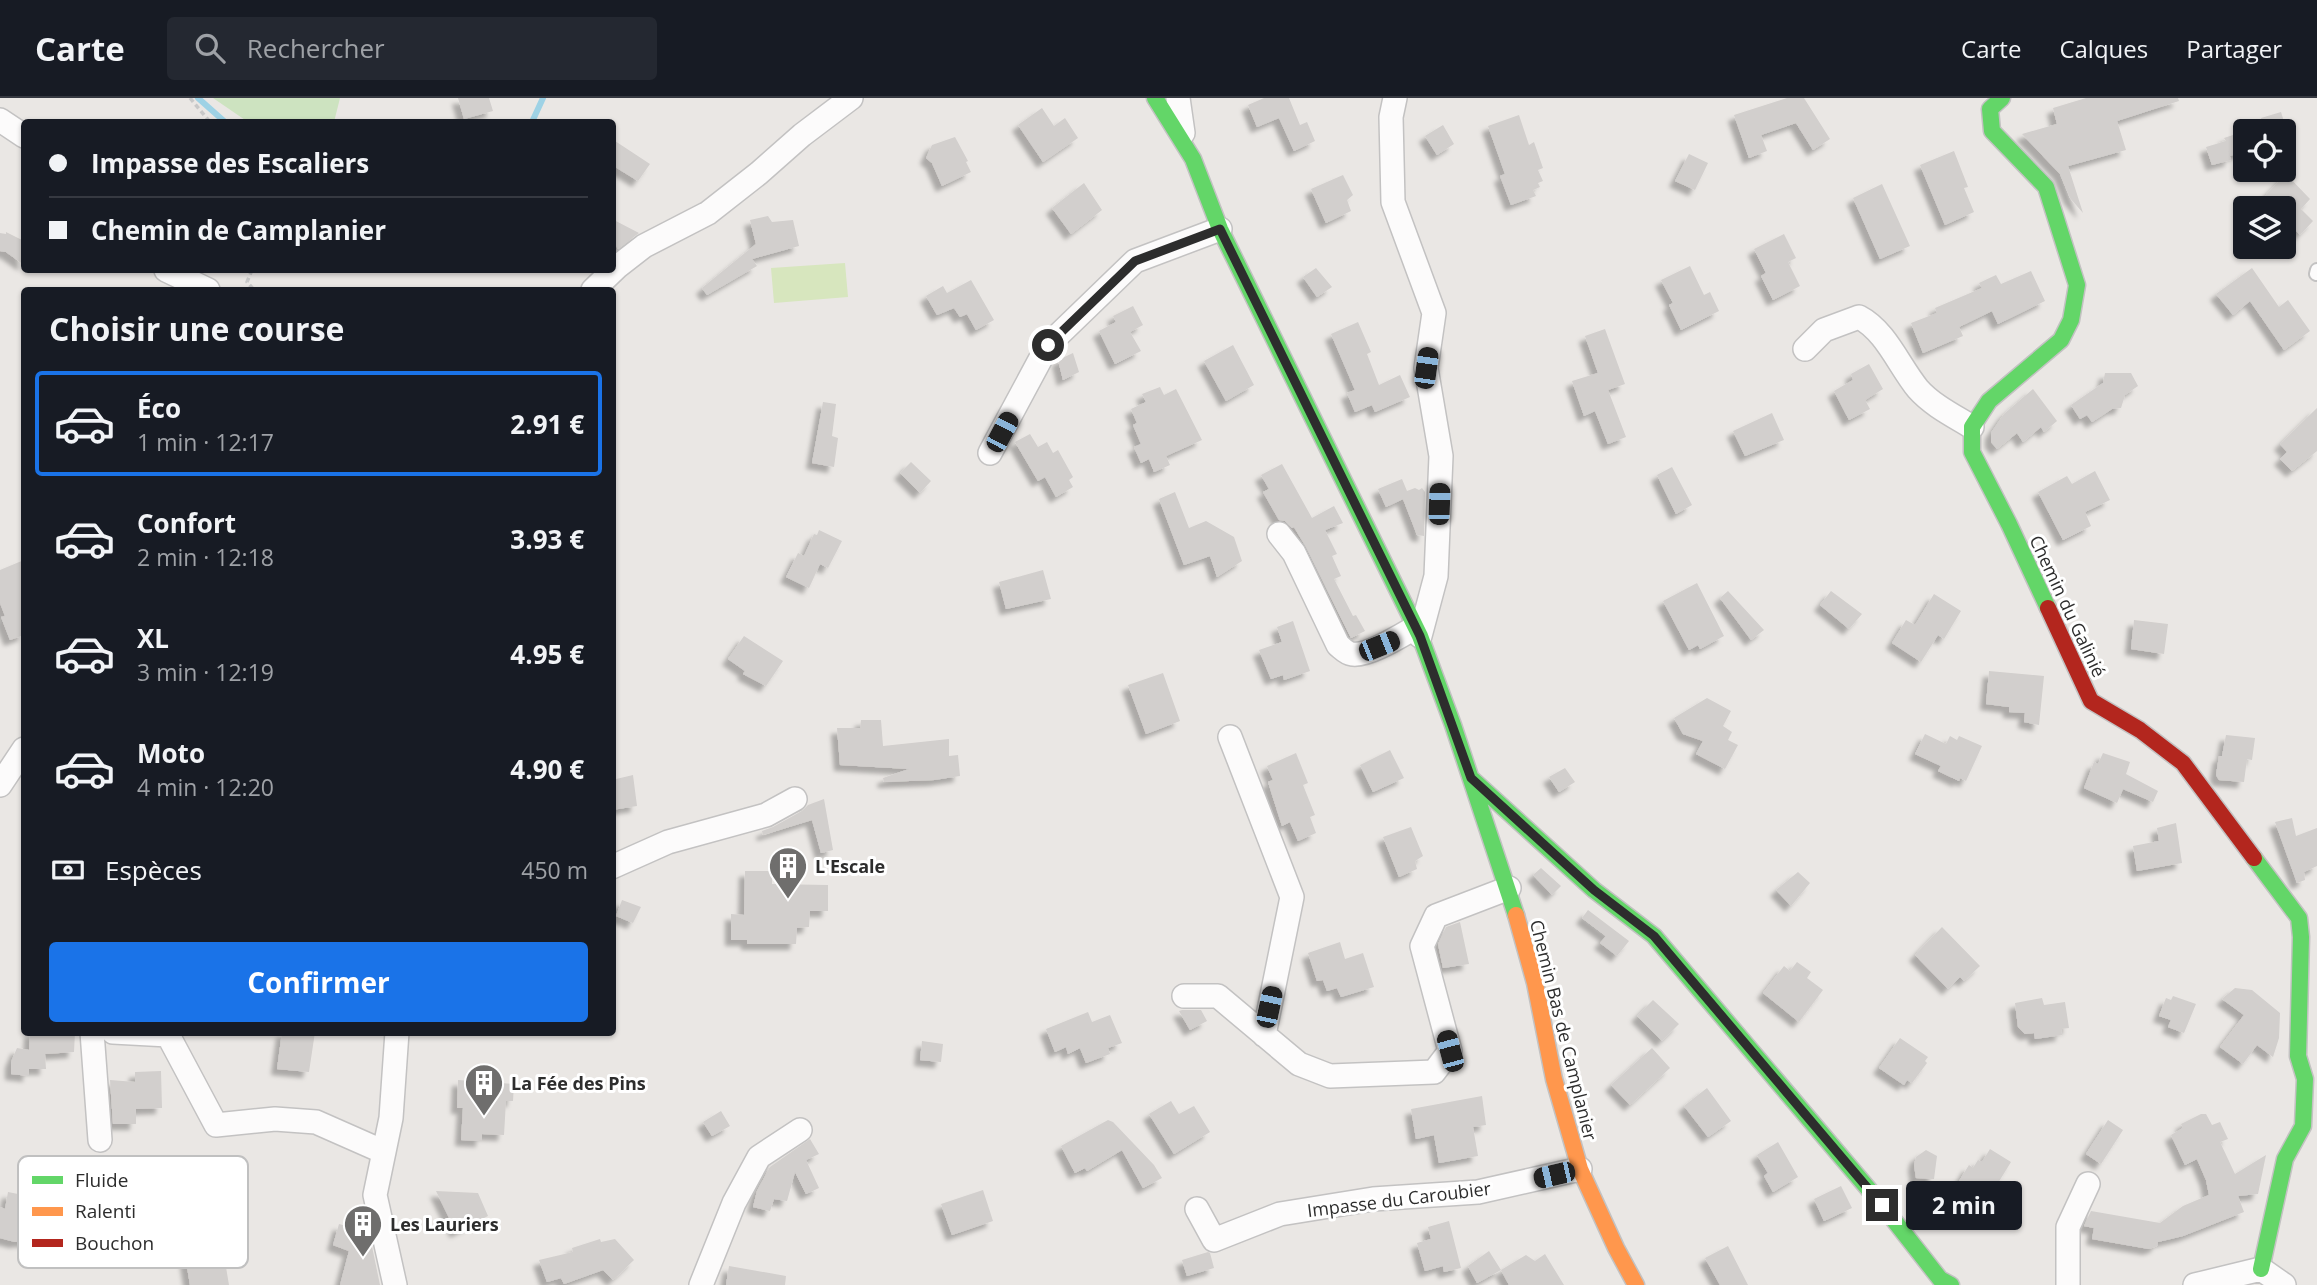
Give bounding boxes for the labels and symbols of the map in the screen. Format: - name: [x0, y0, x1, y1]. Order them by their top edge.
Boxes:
- route start: [1032, 329, 1064, 361]
- car: [1413, 346, 1440, 390]
- car: [983, 409, 1022, 455]
- car: [1428, 483, 1451, 525]
- street label: Chemin du Galinié: [2025, 531, 2111, 681]
- car: [1356, 628, 1403, 664]
- building icon: L'Escale: [767, 845, 809, 900]
- place label: L'Escale: [815, 854, 885, 878]
- street label: Chemin Bas de Camplanier: [1525, 917, 1603, 1144]
- car: [1255, 984, 1284, 1030]
- car: [1435, 1028, 1466, 1074]
- building icon: La Fée des Pins: [463, 1062, 505, 1117]
- place label: La Fée des Pins: [511, 1071, 646, 1095]
- legend: [18, 1156, 248, 1268]
- car: [1532, 1160, 1577, 1190]
- text: Fluide: [75, 1167, 128, 1193]
- street label: Impasse du Caroubier: [1306, 1176, 1493, 1222]
- callout: 2 min: [1906, 1180, 2022, 1230]
- route end: [1866, 1189, 1898, 1221]
- text: Ralenti: [75, 1198, 136, 1224]
- building icon: Les Lauriers: [342, 1203, 384, 1258]
- place label: Les Lauriers: [390, 1212, 499, 1236]
- text: Bouchon: [75, 1230, 154, 1256]

